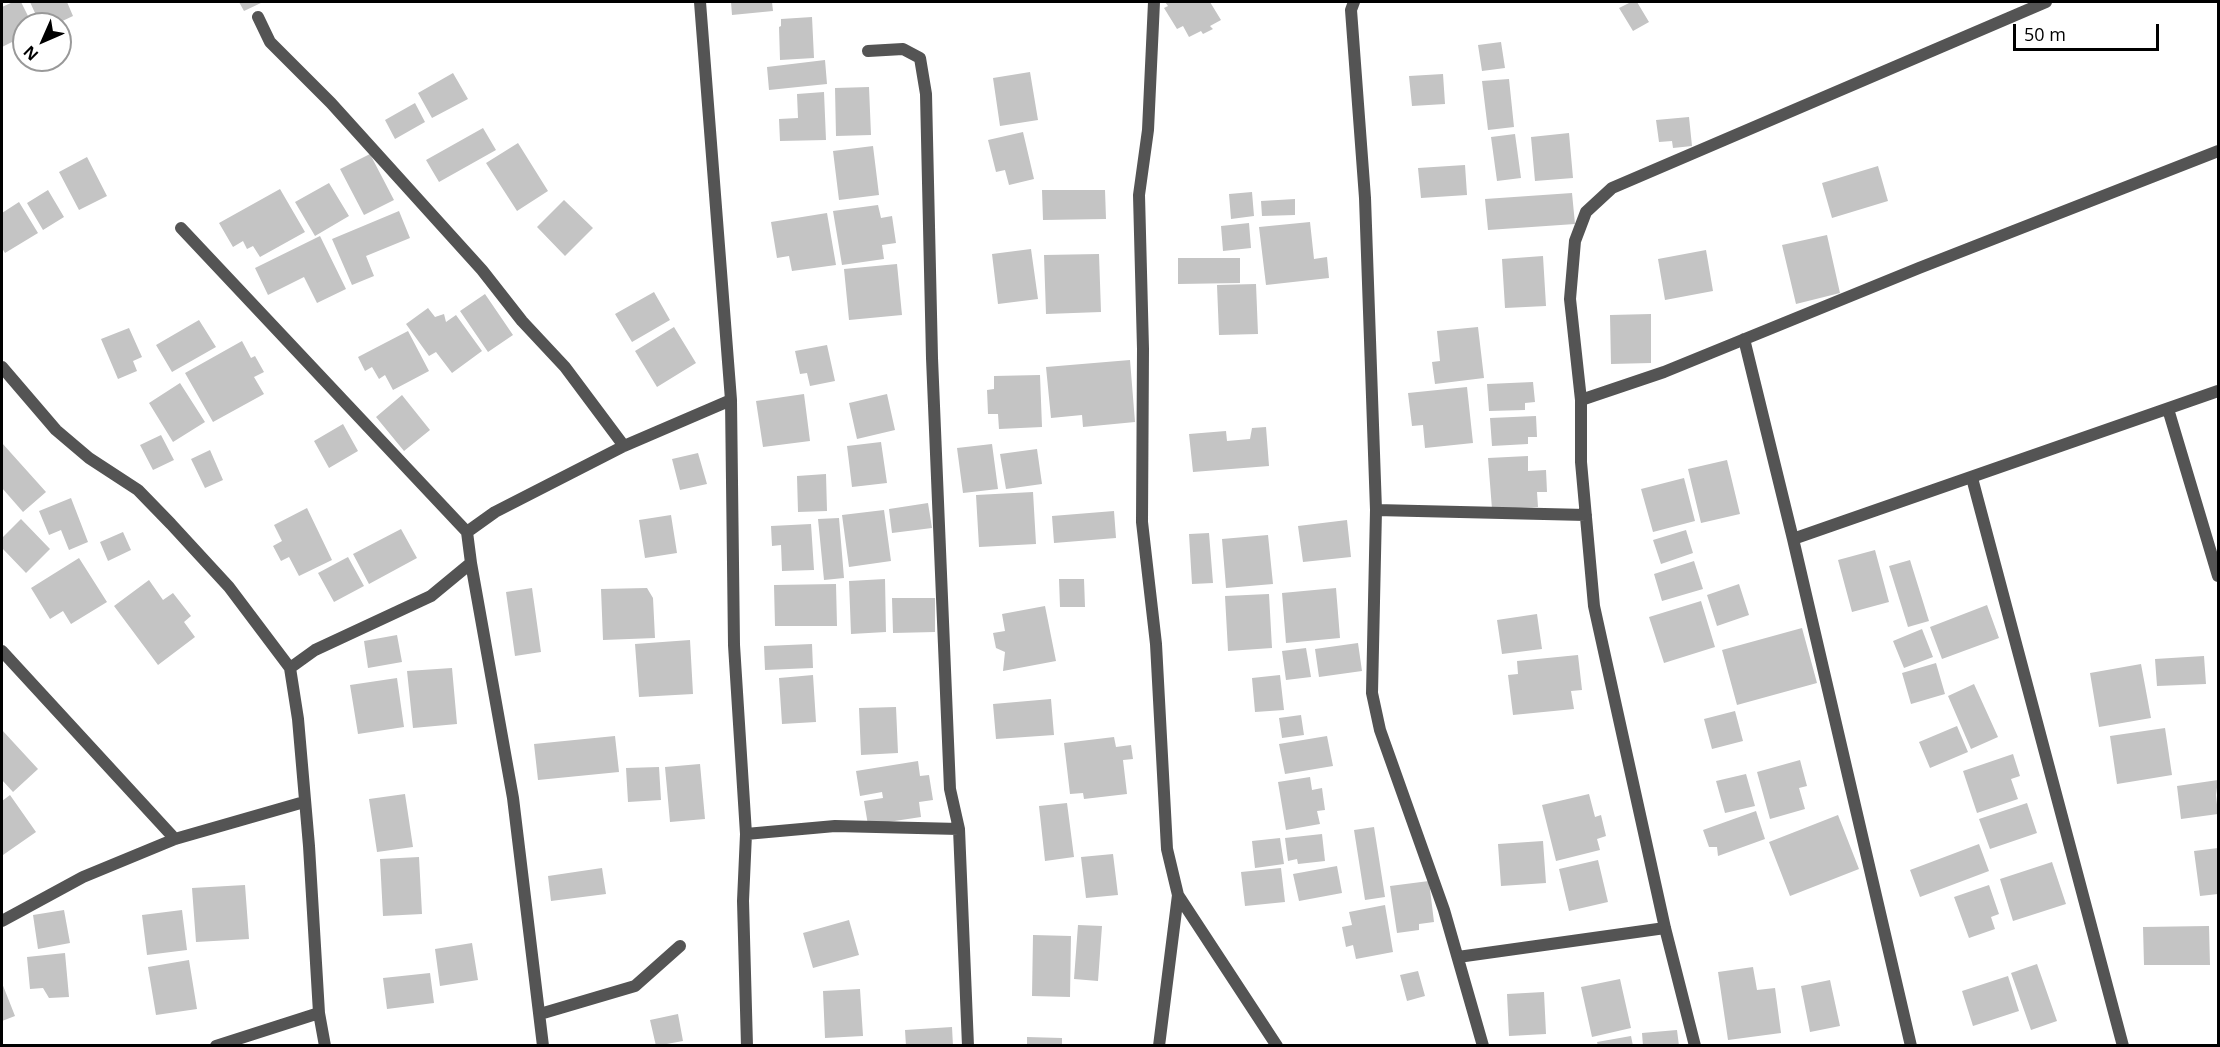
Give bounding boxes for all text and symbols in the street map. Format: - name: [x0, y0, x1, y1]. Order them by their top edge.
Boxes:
- north arrow: [12, 12, 72, 72]
- scale bar: [2016, 12, 2162, 50]
- text: 50 m: [2024, 22, 2066, 46]
- text: N: [18, 41, 43, 66]

